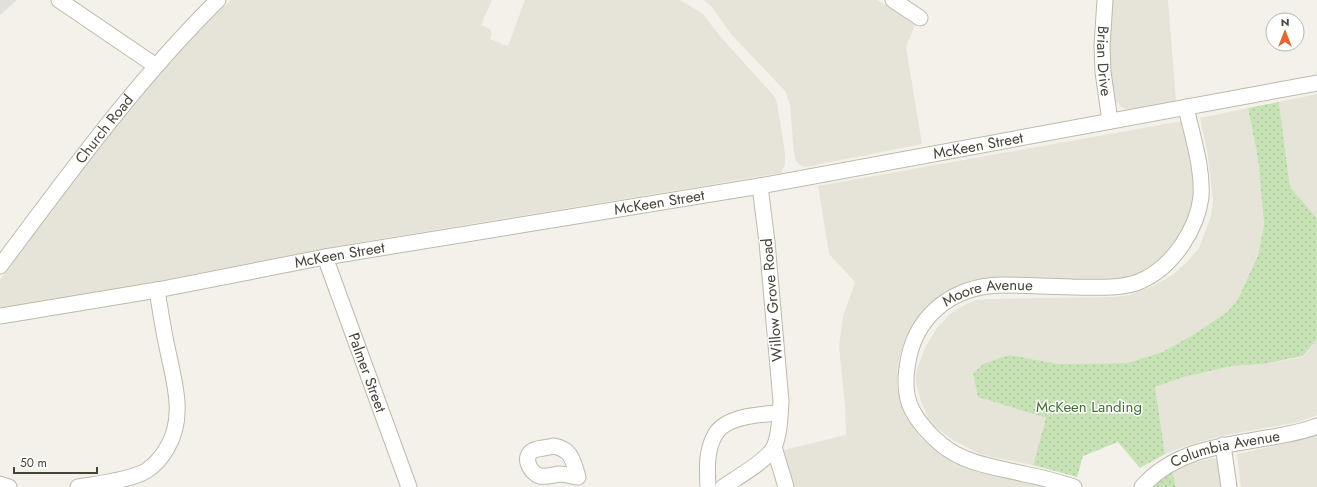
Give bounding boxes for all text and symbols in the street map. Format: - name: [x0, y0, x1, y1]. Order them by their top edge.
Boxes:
- north arrow: [1265, 12, 1305, 52]
- text: N: [1281, 14, 1289, 30]
- street label: Brian Drive: [1091, 25, 1117, 98]
- street label: Church Road: [70, 90, 139, 168]
- street label: McKeen Street: [931, 126, 1025, 165]
- street label: McKeen Street: [613, 184, 706, 221]
- street label: McKeen Street: [293, 236, 387, 274]
- street label: Willow Grove Road: [756, 237, 788, 363]
- street label: Moore Avenue: [938, 274, 1033, 312]
- street label: Palmer Street: [343, 330, 392, 416]
- park label: McKeen Landing: [1036, 396, 1142, 418]
- street label: Columbia Avenue: [1166, 425, 1282, 473]
- scale bar: [14, 449, 97, 475]
- text: 50 m: [20, 454, 47, 472]

